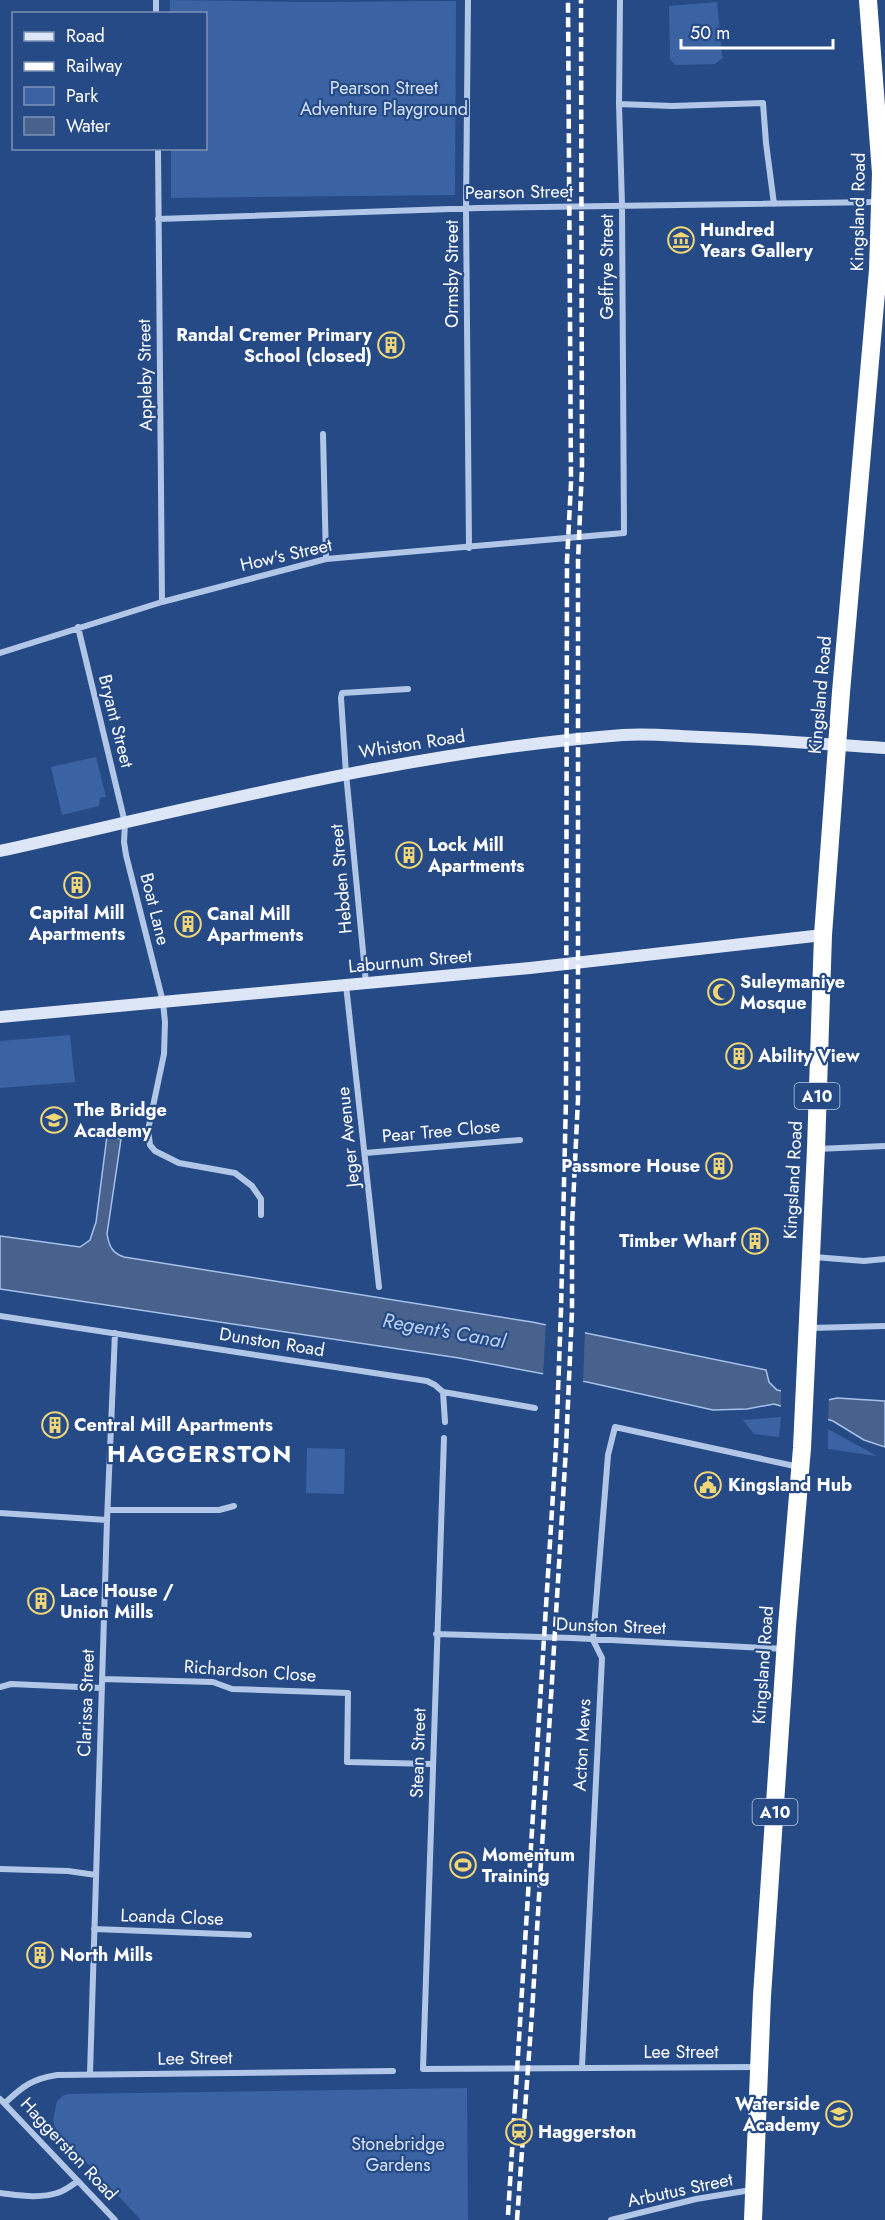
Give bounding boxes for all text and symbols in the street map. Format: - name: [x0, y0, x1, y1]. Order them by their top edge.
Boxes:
- legend: [12, 12, 207, 150]
- scale bar: [681, 12, 832, 50]
- text: 50 m: [690, 20, 730, 46]
- text: Road: [66, 23, 105, 49]
- text: Railway: [66, 53, 122, 79]
- park label: Pearson Street Adventure Playground: [300, 75, 468, 122]
- text: Park: [66, 83, 98, 109]
- text: Water: [66, 113, 111, 139]
- street label: Kingsland Road: [844, 153, 872, 271]
- street label: Pearson Street: [465, 178, 574, 206]
- street label: Geffrye Street: [594, 214, 620, 320]
- place label: Hundred Years Gallery: [699, 217, 813, 264]
- street label: Ormsby Street: [439, 219, 465, 328]
- museum icon: Hundred Years Gallery: [666, 225, 696, 255]
- street label: Appleby Street: [131, 318, 159, 431]
- place label: Randal Cremer Primary School (closed): [176, 322, 373, 369]
- building icon: Randal Cremer Primary School (closed): [376, 330, 406, 360]
- street label: How's Street: [237, 532, 335, 578]
- street label: Kingsland Road: [802, 635, 838, 755]
- street label: Bryant Street: [92, 672, 140, 771]
- street label: Whiston Road: [357, 723, 467, 765]
- street label: Hebden Street: [323, 823, 359, 935]
- place label: Lock Mill Apartments: [427, 832, 525, 879]
- building icon: Lock Mill Apartments: [394, 840, 424, 870]
- building icon: Capital Mill Apartments: [62, 870, 92, 900]
- street label: Boat Lane: [133, 870, 177, 948]
- place label: Capital Mill Apartments: [28, 900, 125, 947]
- place label: Canal Mill Apartments: [206, 901, 304, 948]
- building icon: Canal Mill Apartments: [173, 909, 203, 939]
- street label: Laburnum Street: [347, 943, 474, 979]
- place label: Suleymaniye Mosque: [740, 969, 845, 1016]
- mosque icon: Suleymaniye Mosque: [706, 977, 736, 1007]
- building icon: Ability View: [724, 1041, 754, 1071]
- place label: Ability View: [757, 1043, 860, 1069]
- road number: A10: [794, 1083, 840, 1109]
- street label: Jeger Avenue: [330, 1086, 366, 1190]
- place label: The Bridge Academy: [73, 1097, 167, 1144]
- school or university icon: The Bridge Academy: [39, 1105, 69, 1135]
- street label: Pear Tree Close: [381, 1113, 501, 1149]
- street label: Kingsland Road: [777, 1120, 809, 1240]
- building icon: Passmore House: [704, 1151, 734, 1181]
- place label: Passmore House: [561, 1153, 700, 1179]
- building icon: Timber Wharf: [740, 1226, 770, 1256]
- place label: Timber Wharf: [619, 1228, 737, 1254]
- water label: Regent's Canal: [380, 1306, 509, 1356]
- street label: Dunston Road: [218, 1321, 326, 1363]
- building icon: Central Mill Apartments: [40, 1410, 70, 1440]
- place label: Central Mill Apartments: [74, 1412, 273, 1438]
- district label: HAGGERSTON: [107, 1436, 293, 1471]
- public building icon: Kingsland Hub: [693, 1470, 723, 1500]
- place label: Kingsland Hub: [728, 1472, 852, 1498]
- place label: Lace House / Union Mills: [60, 1578, 174, 1625]
- building icon: Lace House / Union Mills: [26, 1586, 56, 1616]
- street label: Kingsland Road: [746, 1605, 780, 1725]
- street label: Dunston Street: [555, 1611, 667, 1641]
- street label: Clarissa Street: [71, 1648, 101, 1757]
- street label: Richardson Close: [183, 1653, 317, 1689]
- street label: Acton Mews: [567, 1698, 597, 1792]
- street label: Stean Street: [403, 1707, 433, 1798]
- road number: A10: [752, 1799, 798, 1825]
- place label: Momentum Training: [482, 1842, 575, 1889]
- sports icon: Momentum Training: [448, 1850, 478, 1880]
- street label: Loanda Close: [120, 1902, 224, 1932]
- building icon: North Mills: [25, 1940, 55, 1970]
- place label: North Mills: [60, 1942, 153, 1968]
- street label: Lee Street: [644, 2039, 719, 2065]
- street label: Lee Street: [157, 2044, 233, 2072]
- place label: Waterside Academy: [735, 2091, 821, 2138]
- street label: Haggerston Road: [14, 2092, 124, 2206]
- school or university icon: Waterside Academy: [824, 2099, 854, 2129]
- station icon: Haggerston: [504, 2117, 534, 2147]
- place label: Haggerston: [538, 2119, 636, 2145]
- park label: Stonebridge Gardens: [351, 2131, 445, 2178]
- street label: Arbutus Street: [625, 2166, 736, 2214]

